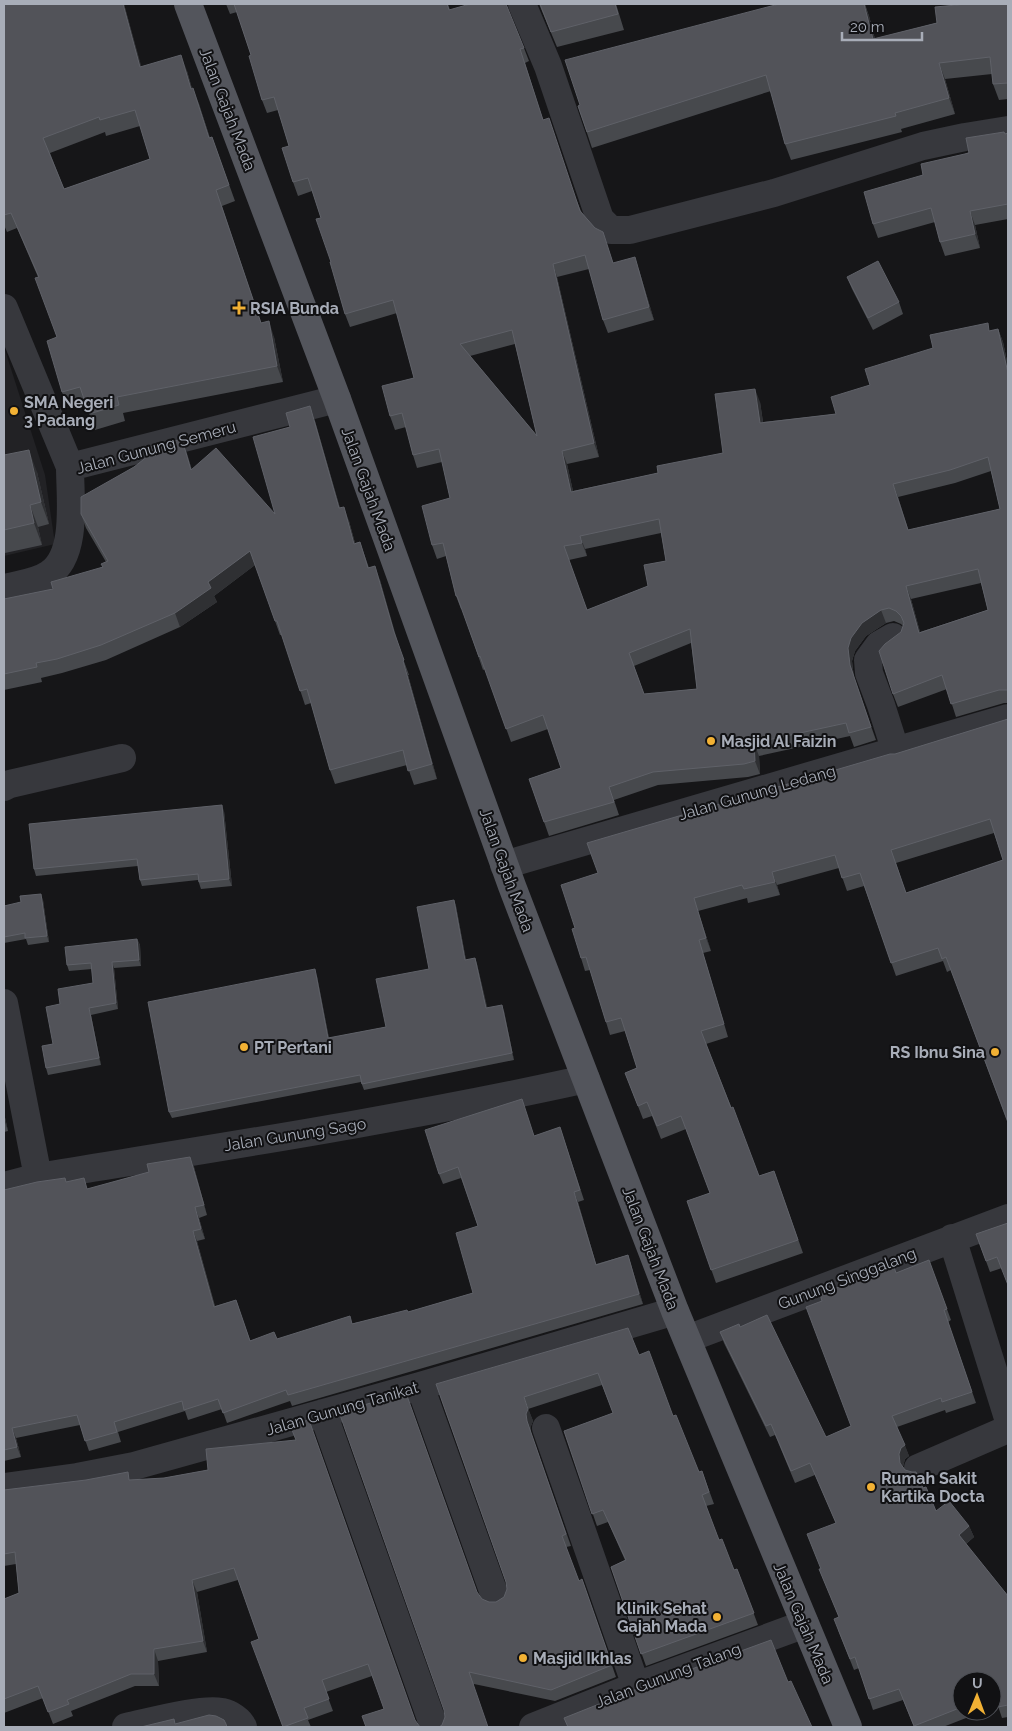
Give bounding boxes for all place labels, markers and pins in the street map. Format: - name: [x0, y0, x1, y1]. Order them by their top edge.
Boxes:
- place label: RSIA Bunda: [250, 299, 339, 318]
- marker: RSIA Bunda: [232, 301, 246, 315]
- place label: SMA Negeri 3 Padang: [24, 393, 113, 430]
- marker: SMA Negeri 3 Padang: [8, 405, 20, 417]
- place label: Masjid Al Faizin: [721, 732, 836, 751]
- marker: Masjid Al Faizin: [705, 735, 717, 747]
- place label: PT Pertani: [254, 1038, 332, 1057]
- marker: PT Pertani: [238, 1041, 250, 1053]
- place label: RS Ibnu Sina: [890, 1043, 985, 1062]
- marker: RS Ibnu Sina: [989, 1046, 1001, 1058]
- place label: Rumah Sakit Kartika Docta: [881, 1469, 985, 1506]
- marker: Rumah Sakit Kartika Docta: [865, 1481, 877, 1493]
- place label: Klinik Sehat Gajah Mada: [616, 1599, 707, 1636]
- marker: Klinik Sehat Gajah Mada: [711, 1611, 723, 1623]
- place label: Masjid Ikhlas: [533, 1649, 632, 1668]
- marker: Masjid Ikhlas: [517, 1652, 529, 1664]

